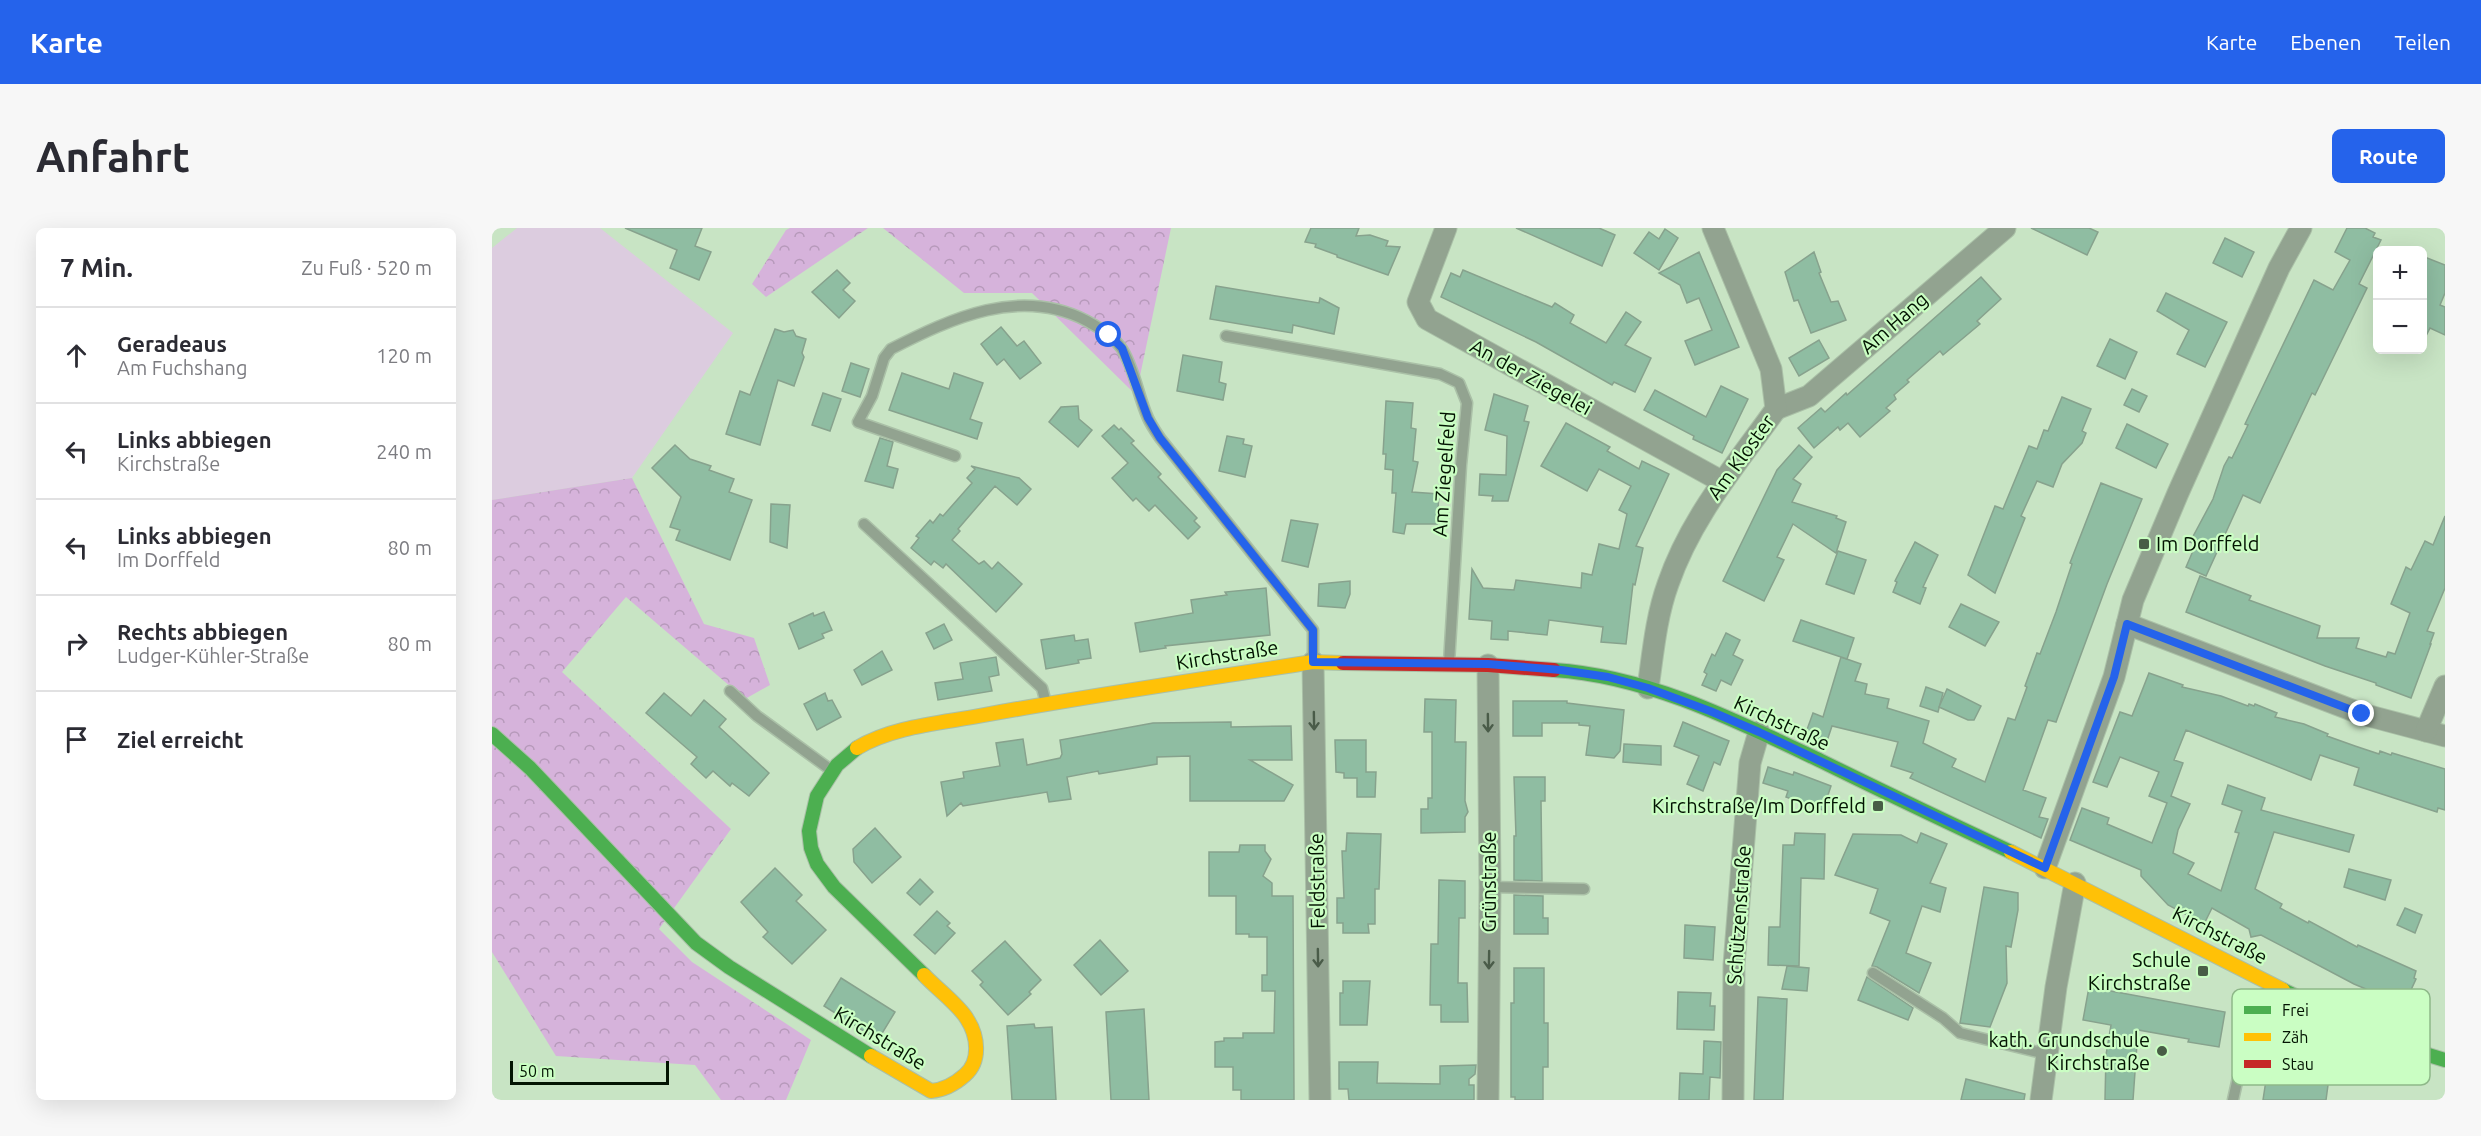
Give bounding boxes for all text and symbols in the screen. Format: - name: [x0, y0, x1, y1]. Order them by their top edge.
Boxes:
- text: Karte: [30, 27, 103, 58]
- text: Karte: [2206, 30, 2257, 54]
- text: Ebenen: [2290, 30, 2362, 54]
- text: Teilen: [2395, 30, 2451, 54]
- button: Route: [2332, 129, 2445, 183]
- text: Anfahrt: [36, 133, 190, 180]
- map controls: [2373, 246, 2427, 354]
- button: +: [2373, 246, 2427, 300]
- text: 7 Min.: [60, 253, 133, 282]
- text: Zu Fuß · 520 m: [301, 256, 432, 279]
- street label: Am Hang: [1855, 287, 1932, 358]
- button: −: [2373, 300, 2427, 354]
- route start: [1095, 321, 1121, 347]
- text: Geradeaus: [117, 331, 227, 356]
- street label: An der Ziegelei: [1467, 334, 1596, 419]
- icon: ahead: [60, 339, 93, 372]
- text: 120 m: [376, 344, 432, 367]
- text: Am Fuchshang: [117, 356, 248, 379]
- street label: Am Kloster: [1702, 410, 1779, 504]
- street label: Am Ziegelfeld: [1428, 411, 1459, 537]
- text: Links abbiegen: [117, 427, 272, 452]
- icon: left: [60, 435, 93, 468]
- text: 240 m: [376, 440, 432, 463]
- text: Kirchstraße: [117, 452, 220, 475]
- text: Links abbiegen: [117, 523, 272, 548]
- icon: left: [60, 531, 93, 564]
- place label: Im Dorffeld: [2156, 532, 2260, 555]
- text: 80 m: [388, 536, 432, 559]
- marker: Im Dorffeld: [2137, 537, 2151, 551]
- text: Im Dorffeld: [117, 548, 221, 571]
- text: Rechts abbiegen: [117, 619, 288, 644]
- icon: right: [60, 627, 93, 660]
- text: 80 m: [388, 632, 432, 655]
- street label: Kirchstraße: [1174, 635, 1280, 674]
- text: Ludger-Kühler-Straße: [117, 644, 309, 667]
- street label: Kirchstraße: [1731, 690, 1834, 755]
- route end: [2348, 700, 2374, 726]
- one-way arrow: [1308, 710, 1320, 730]
- one-way arrow: [1482, 713, 1494, 733]
- icon: arrive: [60, 723, 93, 756]
- text: Ziel erreicht: [117, 727, 244, 752]
- place label: Kirchstraße/Im Dorffeld: [1652, 794, 1866, 817]
- marker: Kirchstraße/Im Dorffeld: [1871, 799, 1885, 813]
- street label: Grünstraße: [1477, 831, 1500, 933]
- street label: Feldstraße: [1304, 833, 1329, 929]
- street label: Schützenstraße: [1722, 845, 1755, 985]
- street label: Kirchstraße: [2169, 901, 2271, 968]
- one-way arrow: [1312, 947, 1324, 967]
- place label: Schule Kirchstraße: [2088, 948, 2191, 994]
- one-way arrow: [1483, 950, 1495, 970]
- marker: Schule Kirchstraße: [2196, 964, 2210, 978]
- legend: [2232, 989, 2430, 1085]
- street label: Kirchstraße: [830, 1001, 930, 1074]
- text: Frei: [2282, 1001, 2309, 1019]
- place label: kath. Grundschule Kirchstraße: [1988, 1028, 2150, 1074]
- text: Zäh: [2282, 1028, 2308, 1046]
- marker: kath. Grundschule Kirchstraße: [2155, 1044, 2169, 1058]
- text: Stau: [2282, 1055, 2314, 1073]
- scale bar: [510, 1058, 669, 1086]
- text: 50 m: [519, 1062, 555, 1080]

